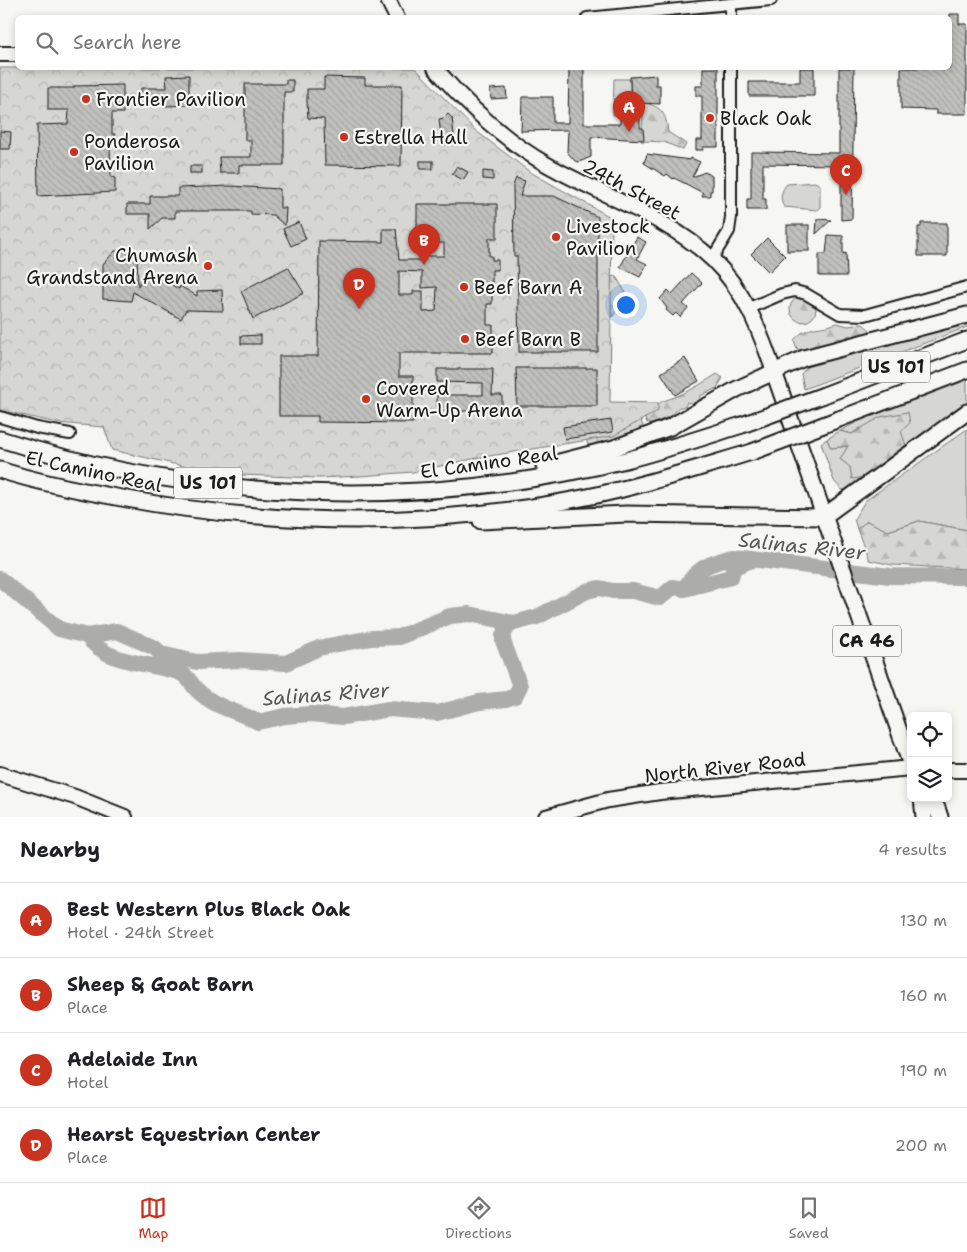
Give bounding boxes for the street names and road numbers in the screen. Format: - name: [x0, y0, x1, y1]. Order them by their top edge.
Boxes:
- street label: 24th Street: [578, 153, 685, 226]
- road number: US 101: [862, 352, 930, 382]
- street label: El Camino Real: [419, 440, 560, 485]
- street label: El Camino Real: [24, 445, 165, 498]
- road number: US 101: [174, 468, 242, 498]
- road number: CA 46: [833, 626, 901, 656]
- street label: North River Road: [643, 747, 807, 788]

